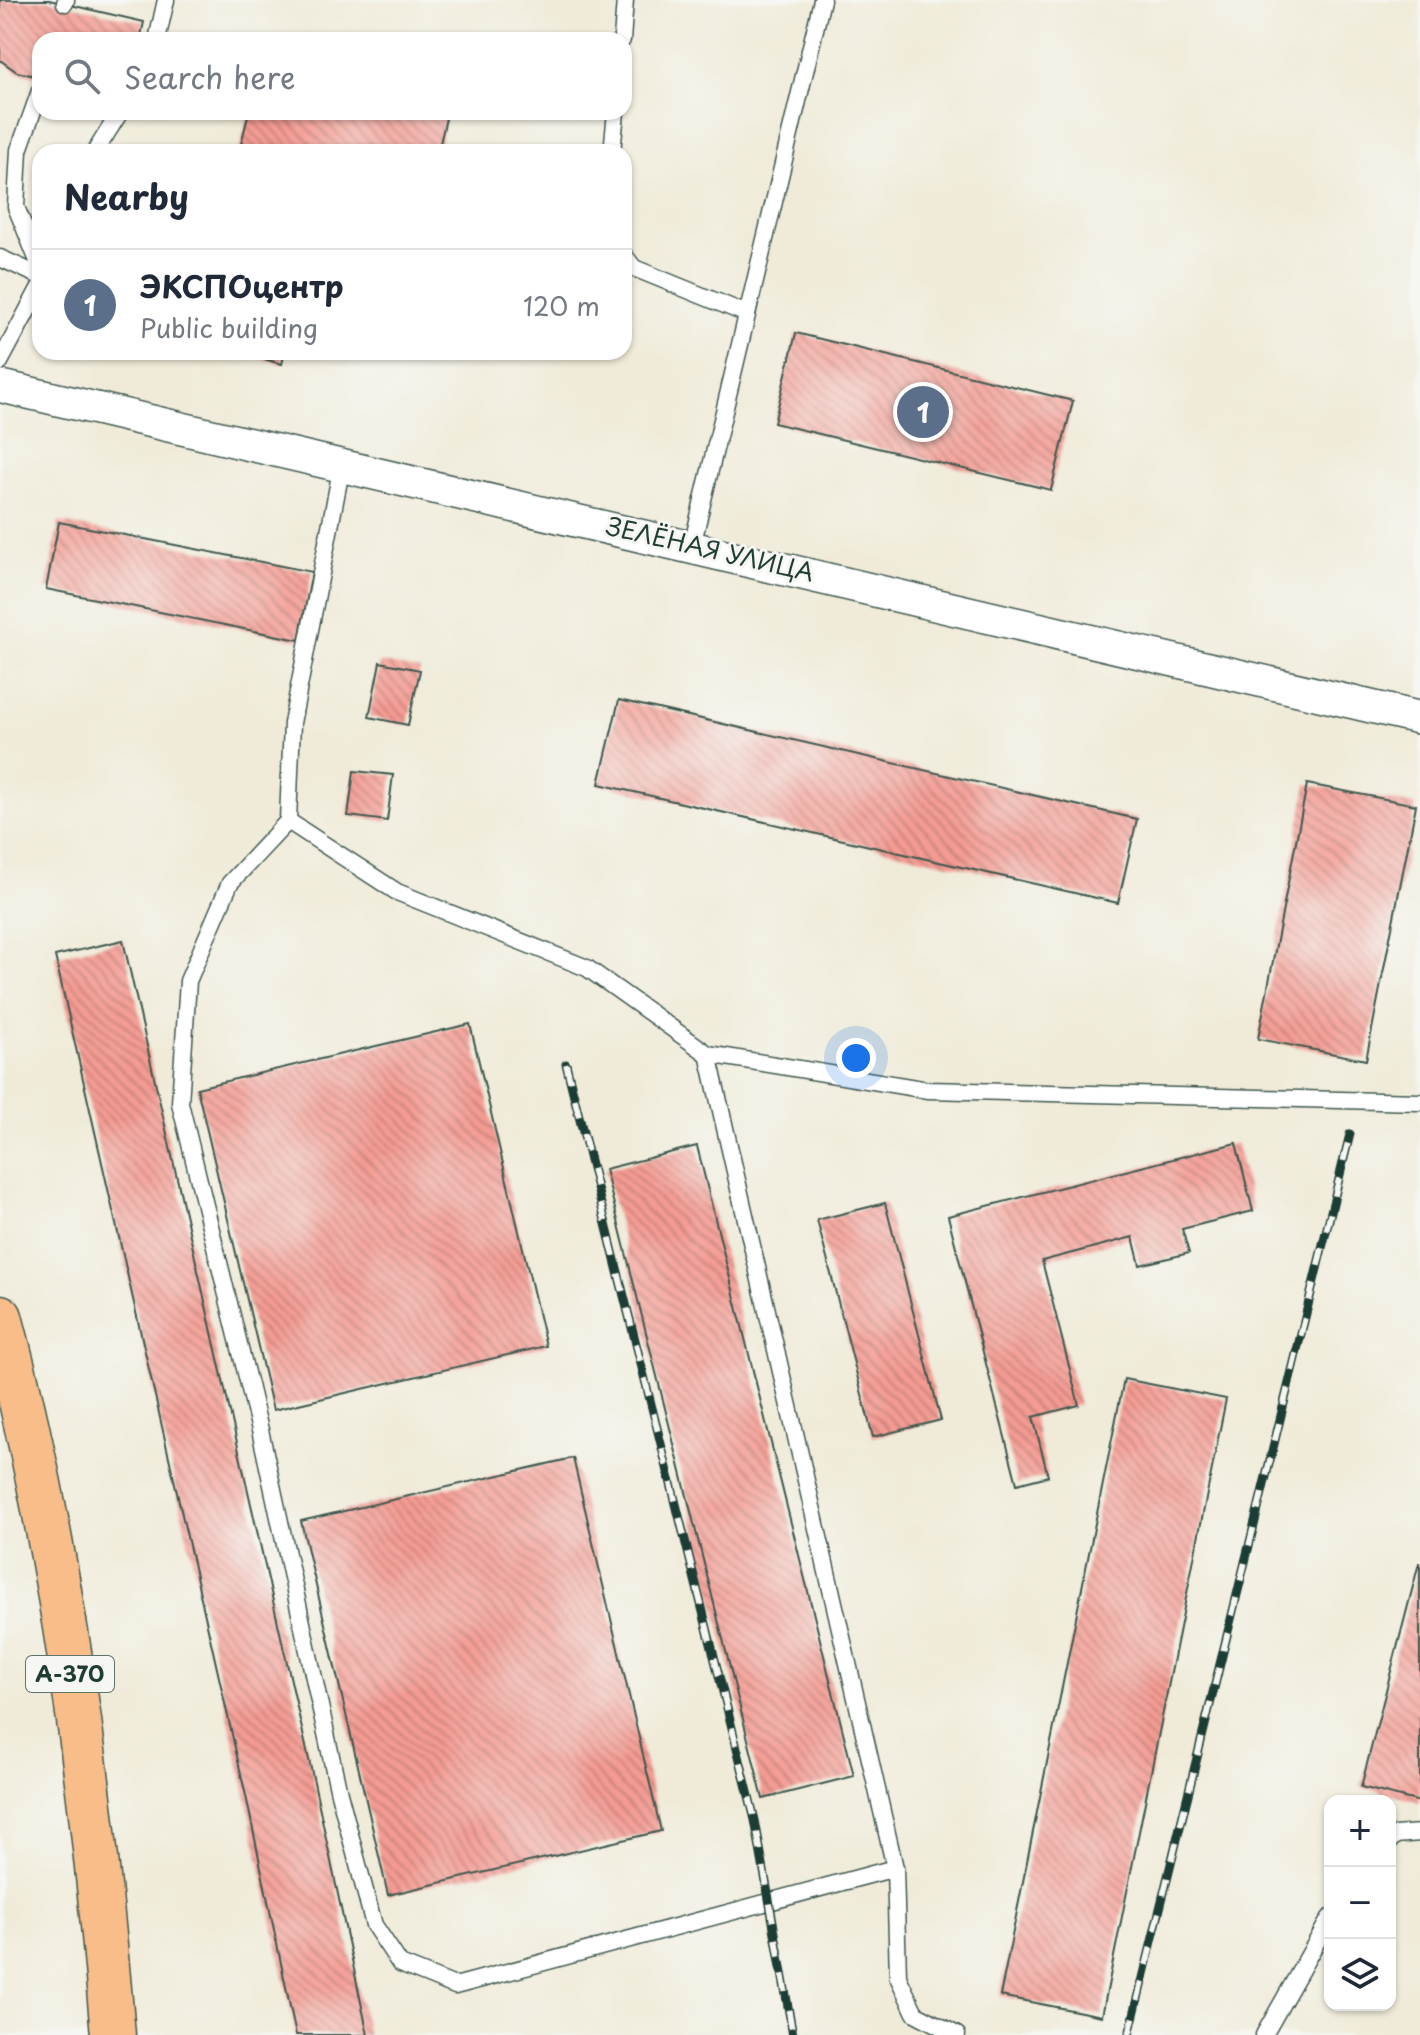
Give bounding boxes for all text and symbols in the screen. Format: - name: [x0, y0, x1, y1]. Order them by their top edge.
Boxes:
- search box: [32, 32, 632, 120]
- icon: search: [60, 54, 104, 98]
- text: Search here: [124, 54, 296, 99]
- text: Nearby: [64, 170, 189, 222]
- text: ЭКСПОцентр: [140, 263, 344, 308]
- text: 1: [84, 286, 96, 325]
- text: 120 m: [523, 286, 600, 325]
- text: Public building: [140, 308, 318, 347]
- pin: 1: [897, 382, 949, 442]
- street label: ЗЕЛЁНАЯ УЛИЦА: [603, 507, 818, 589]
- your location: [836, 1038, 876, 1078]
- road number: А-370: [26, 1656, 114, 1692]
- map controls: [1324, 1795, 1396, 2011]
- button: +: [1324, 1795, 1396, 1867]
- button: −: [1324, 1867, 1396, 1939]
- button: layers: [1324, 1939, 1396, 2011]

